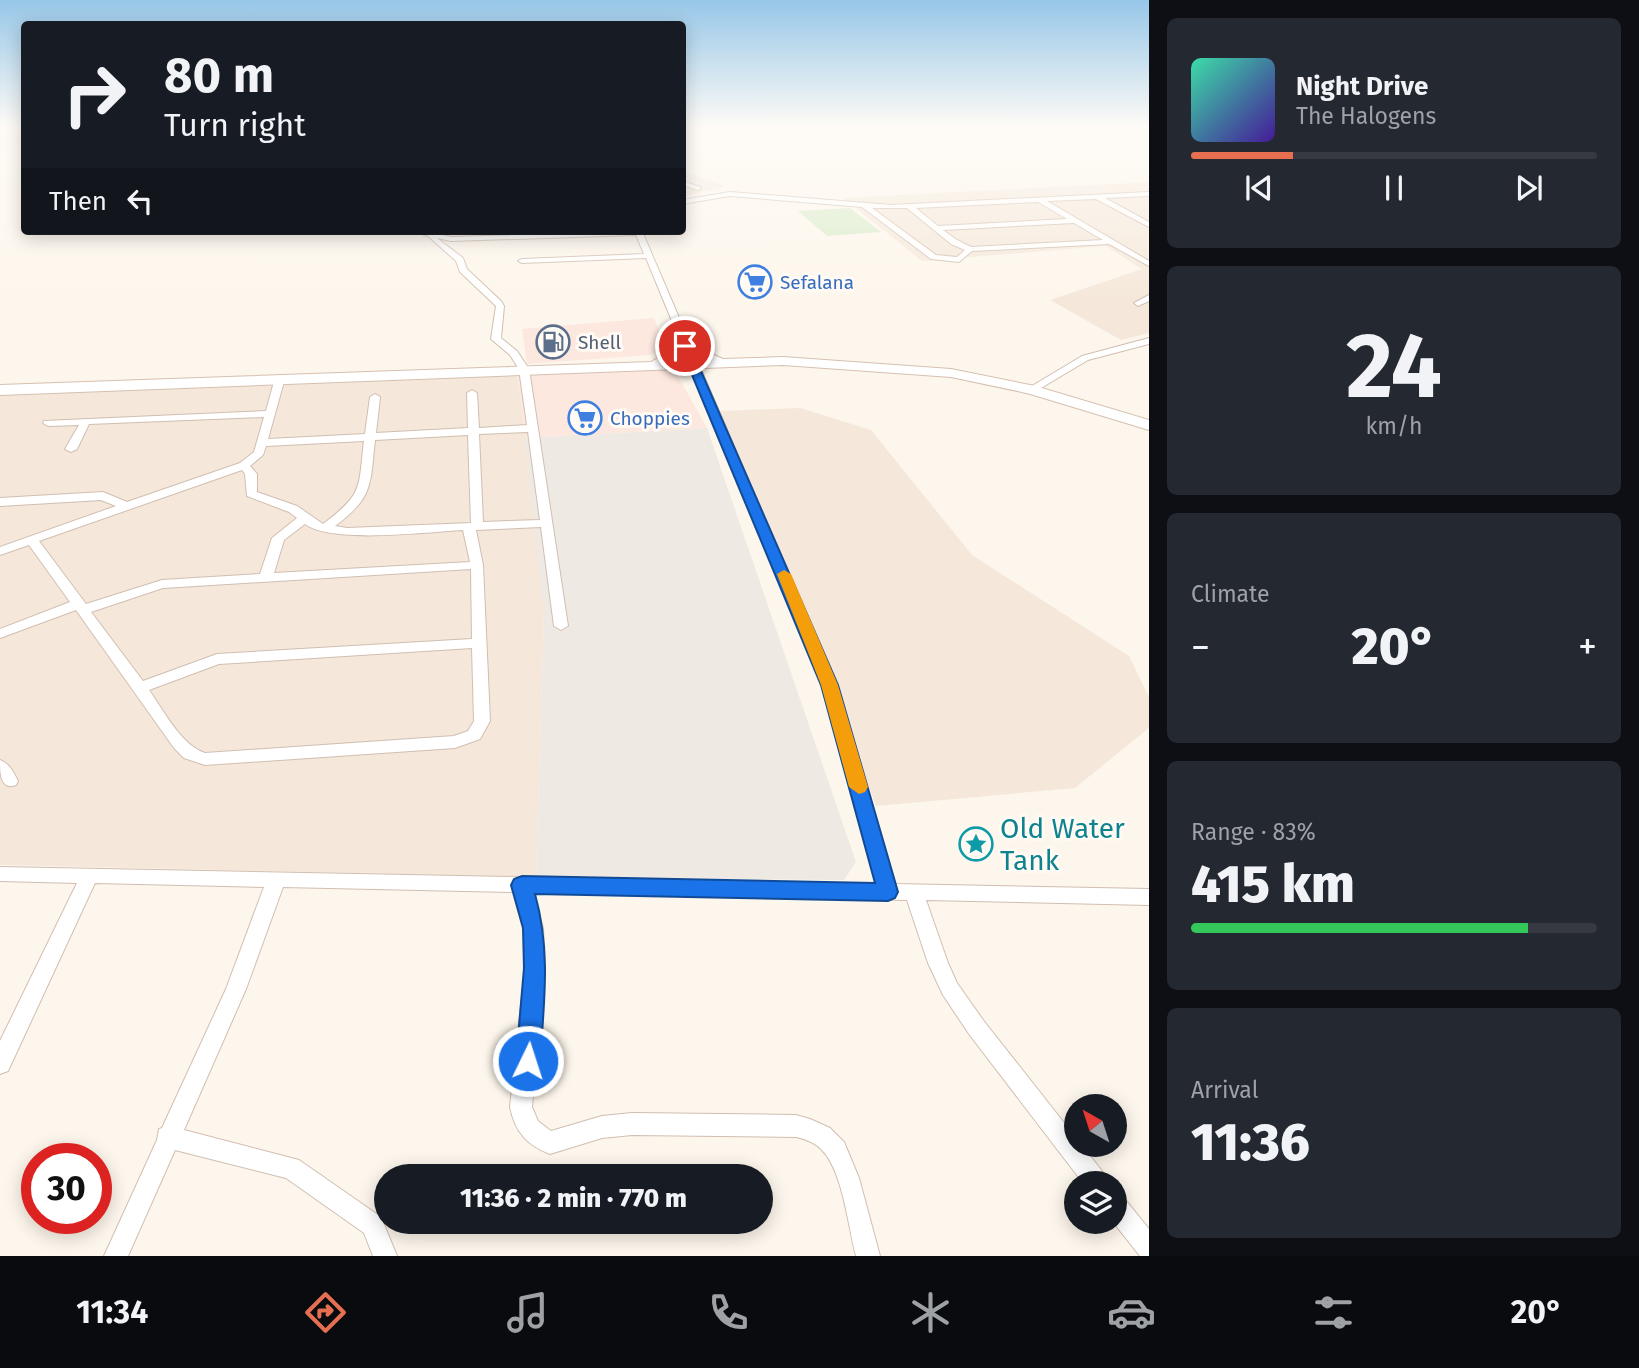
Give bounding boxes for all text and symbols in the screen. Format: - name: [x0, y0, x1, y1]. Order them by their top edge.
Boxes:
- text: 80 m: [164, 46, 274, 105]
- icon: right: [49, 49, 140, 140]
- text: Night Drive: [1296, 71, 1428, 102]
- text: The Halogens: [1296, 102, 1436, 130]
- text: Turn right: [164, 106, 306, 144]
- icon: previous: [1240, 169, 1278, 207]
- icon: pause: [1375, 169, 1413, 207]
- icon: next: [1510, 169, 1548, 207]
- icon: left: [121, 182, 159, 220]
- text: Then: [49, 186, 107, 217]
- supermarket icon: Sefalana: [736, 263, 774, 301]
- place label: Sefalana: [780, 271, 854, 294]
- text: 24: [1346, 312, 1442, 421]
- pin: [655, 316, 715, 376]
- fuel station icon: Shell: [534, 323, 572, 361]
- icon: arrive: [666, 327, 704, 365]
- place label: Shell: [578, 331, 621, 354]
- supermarket icon: Choppies: [566, 399, 604, 437]
- place label: Choppies: [610, 407, 690, 430]
- text: km/h: [1366, 412, 1422, 440]
- text: Climate: [1191, 580, 1270, 608]
- text: 20°: [1351, 615, 1437, 678]
- text: −: [1191, 624, 1210, 670]
- text: +: [1578, 624, 1597, 670]
- place label: Old Water Tank: [1000, 812, 1125, 877]
- text: Range · 83%: [1191, 818, 1316, 846]
- place icon: Old Water Tank: [957, 825, 995, 863]
- text: 415 km: [1191, 853, 1355, 916]
- position arrow: [491, 1024, 565, 1098]
- text: Arrival: [1191, 1076, 1258, 1104]
- north arrow: [1064, 1094, 1127, 1157]
- map controls: [1064, 1094, 1127, 1234]
- text: 11:36: [1191, 1111, 1310, 1174]
- speed limit sign: 30: [21, 1143, 112, 1234]
- button: layers: [1064, 1171, 1127, 1234]
- text: 11:36 · 2 min · 770 m: [460, 1183, 687, 1214]
- icon: directions: [301, 1288, 350, 1337]
- icon: music: [503, 1288, 552, 1337]
- icon: phone: [704, 1288, 753, 1337]
- icon: climate: [906, 1288, 955, 1337]
- icon: car: [1107, 1288, 1156, 1337]
- icon: filters: [1309, 1288, 1358, 1337]
- text: 11:34: [76, 1293, 148, 1331]
- text: 20°: [1511, 1293, 1563, 1331]

